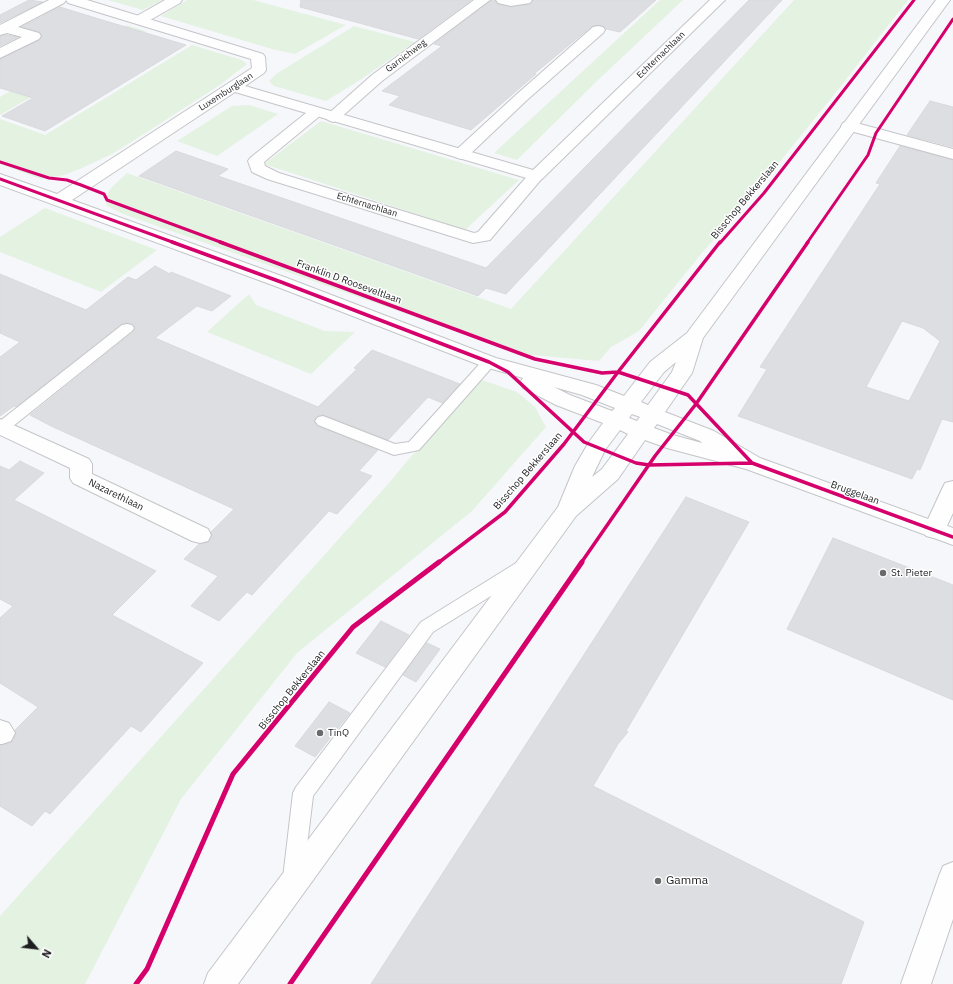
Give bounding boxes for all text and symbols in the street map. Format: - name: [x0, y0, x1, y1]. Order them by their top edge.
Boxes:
- street label: Echternachlaan: [635, 29, 687, 81]
- street label: Garnichweg: [384, 37, 428, 75]
- street label: Luxemburglaan: [197, 71, 255, 113]
- street label: Bisschop Bekkerslaan: [709, 158, 781, 242]
- street label: Echternachlaan: [335, 191, 399, 219]
- street label: Franklin D Rooseveltlaan: [295, 257, 403, 307]
- street label: Bisschop Bekkerslaan: [491, 430, 565, 512]
- street label: Nazarethlaan: [87, 477, 145, 513]
- street label: Bruggelaan: [829, 479, 881, 507]
- place label: St. Pieter: [891, 567, 932, 579]
- marker: St. Pieter: [878, 568, 888, 578]
- street label: Bisschop Bekkerslaan: [256, 648, 328, 732]
- place label: TinQ: [328, 727, 349, 739]
- marker: TinQ: [315, 728, 325, 738]
- place label: Gamma: [666, 874, 708, 888]
- marker: Gamma: [653, 876, 663, 886]
- north arrow: [16, 928, 56, 968]
- text: N: [39, 947, 55, 960]

